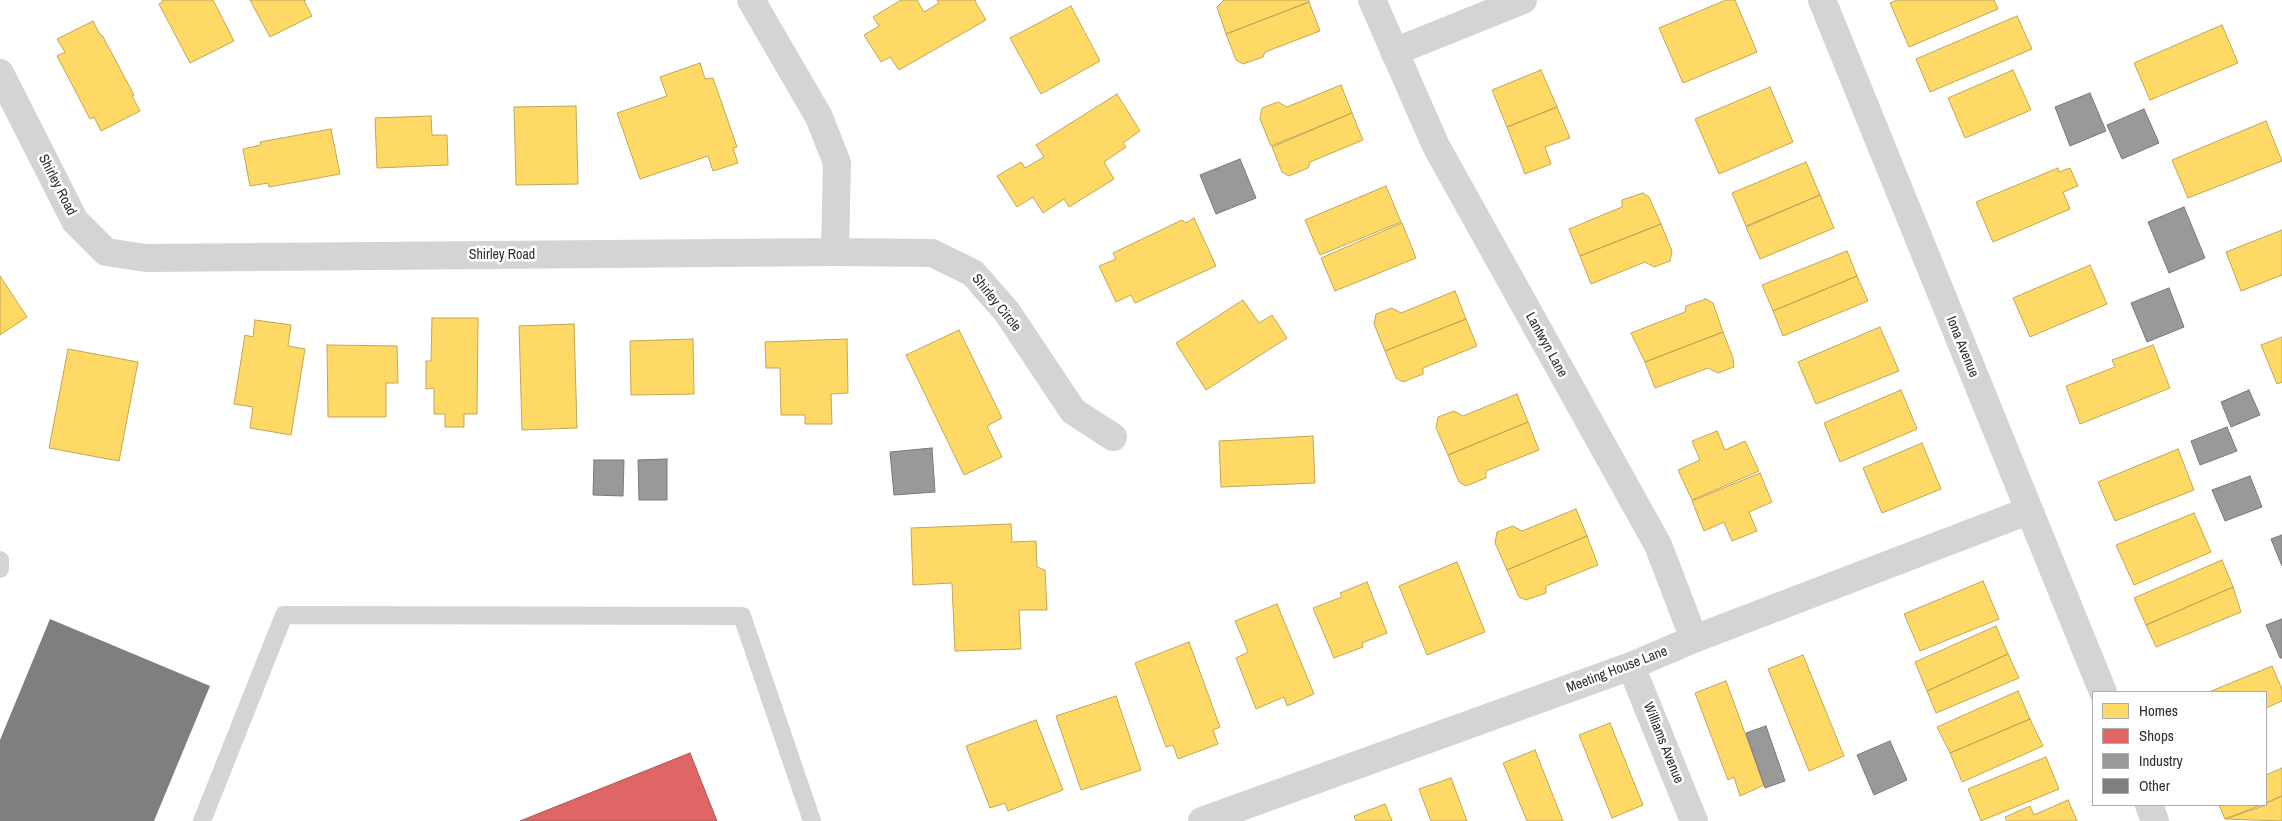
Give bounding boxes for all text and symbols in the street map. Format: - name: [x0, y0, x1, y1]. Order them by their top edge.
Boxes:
- street label: Shirley Road: [34, 152, 80, 218]
- street label: Shirley Road: [469, 247, 535, 263]
- street label: Shirley Circle: [968, 271, 1024, 335]
- street label: Lantwyn Lane: [1521, 310, 1571, 380]
- street label: Iona Avenue: [1942, 314, 1982, 380]
- street label: Meeting House Lane: [1564, 643, 1670, 697]
- legend: [2092, 691, 2267, 806]
- street label: Williams Avenue: [1639, 700, 1687, 786]
- text: Homes: [2139, 700, 2178, 721]
- text: Shops: [2139, 725, 2174, 746]
- text: Industry: [2139, 750, 2183, 771]
- text: Other: [2139, 775, 2170, 796]

